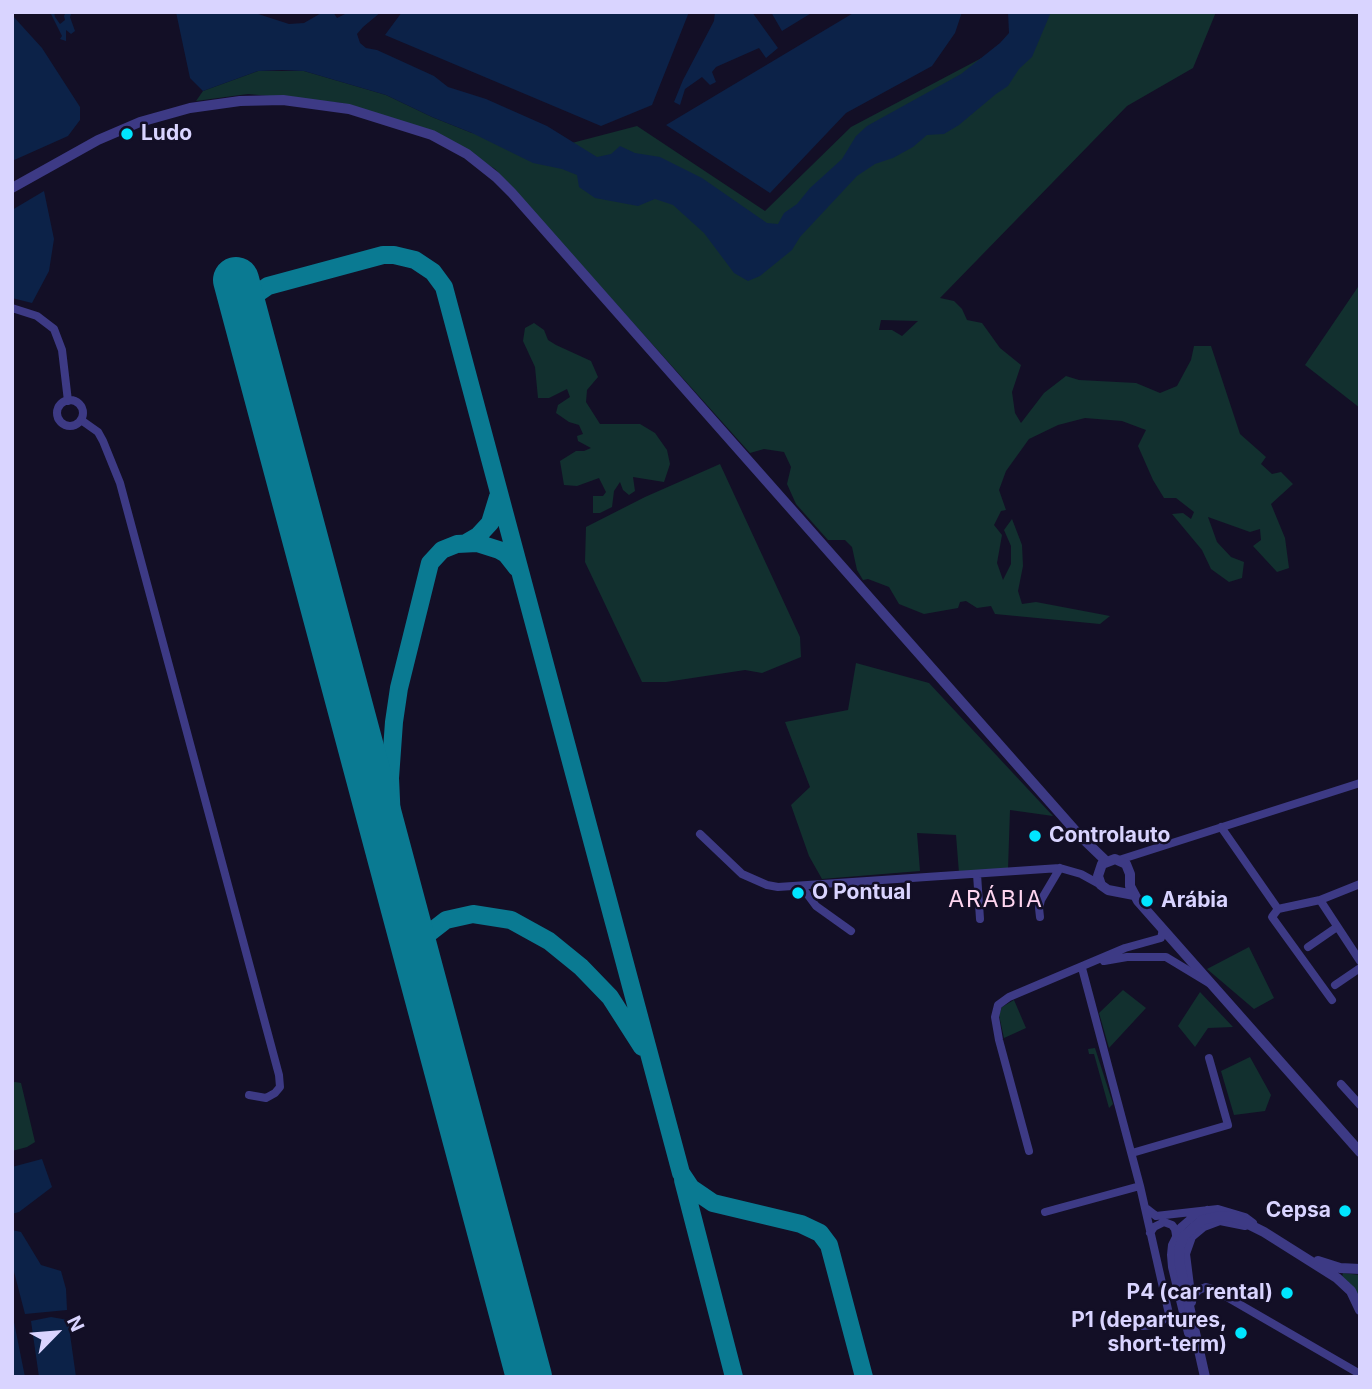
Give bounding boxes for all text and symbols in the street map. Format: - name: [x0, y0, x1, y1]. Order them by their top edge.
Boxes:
- place label: Ludo: [141, 121, 192, 147]
- marker: Ludo: [119, 126, 135, 142]
- place label: Controlauto: [1049, 823, 1170, 849]
- marker: Controlauto: [1027, 828, 1043, 844]
- place label: O Pontual: [812, 880, 911, 906]
- marker: O Pontual: [790, 885, 806, 901]
- district label: ARÁBIA: [949, 886, 1043, 914]
- place label: Arábia: [1161, 888, 1228, 914]
- marker: Arábia: [1139, 893, 1155, 909]
- place label: Cepsa: [1266, 1198, 1331, 1224]
- marker: Cepsa: [1337, 1203, 1353, 1219]
- place label: P4 (car rental): [1127, 1280, 1273, 1306]
- marker: P4 (car rental): [1279, 1285, 1295, 1301]
- north arrow: [21, 1298, 91, 1368]
- place label: P1 (departures, short-term): [1071, 1308, 1227, 1358]
- text: N: [62, 1312, 89, 1335]
- marker: P1 (departures, short-term): [1233, 1325, 1249, 1341]

